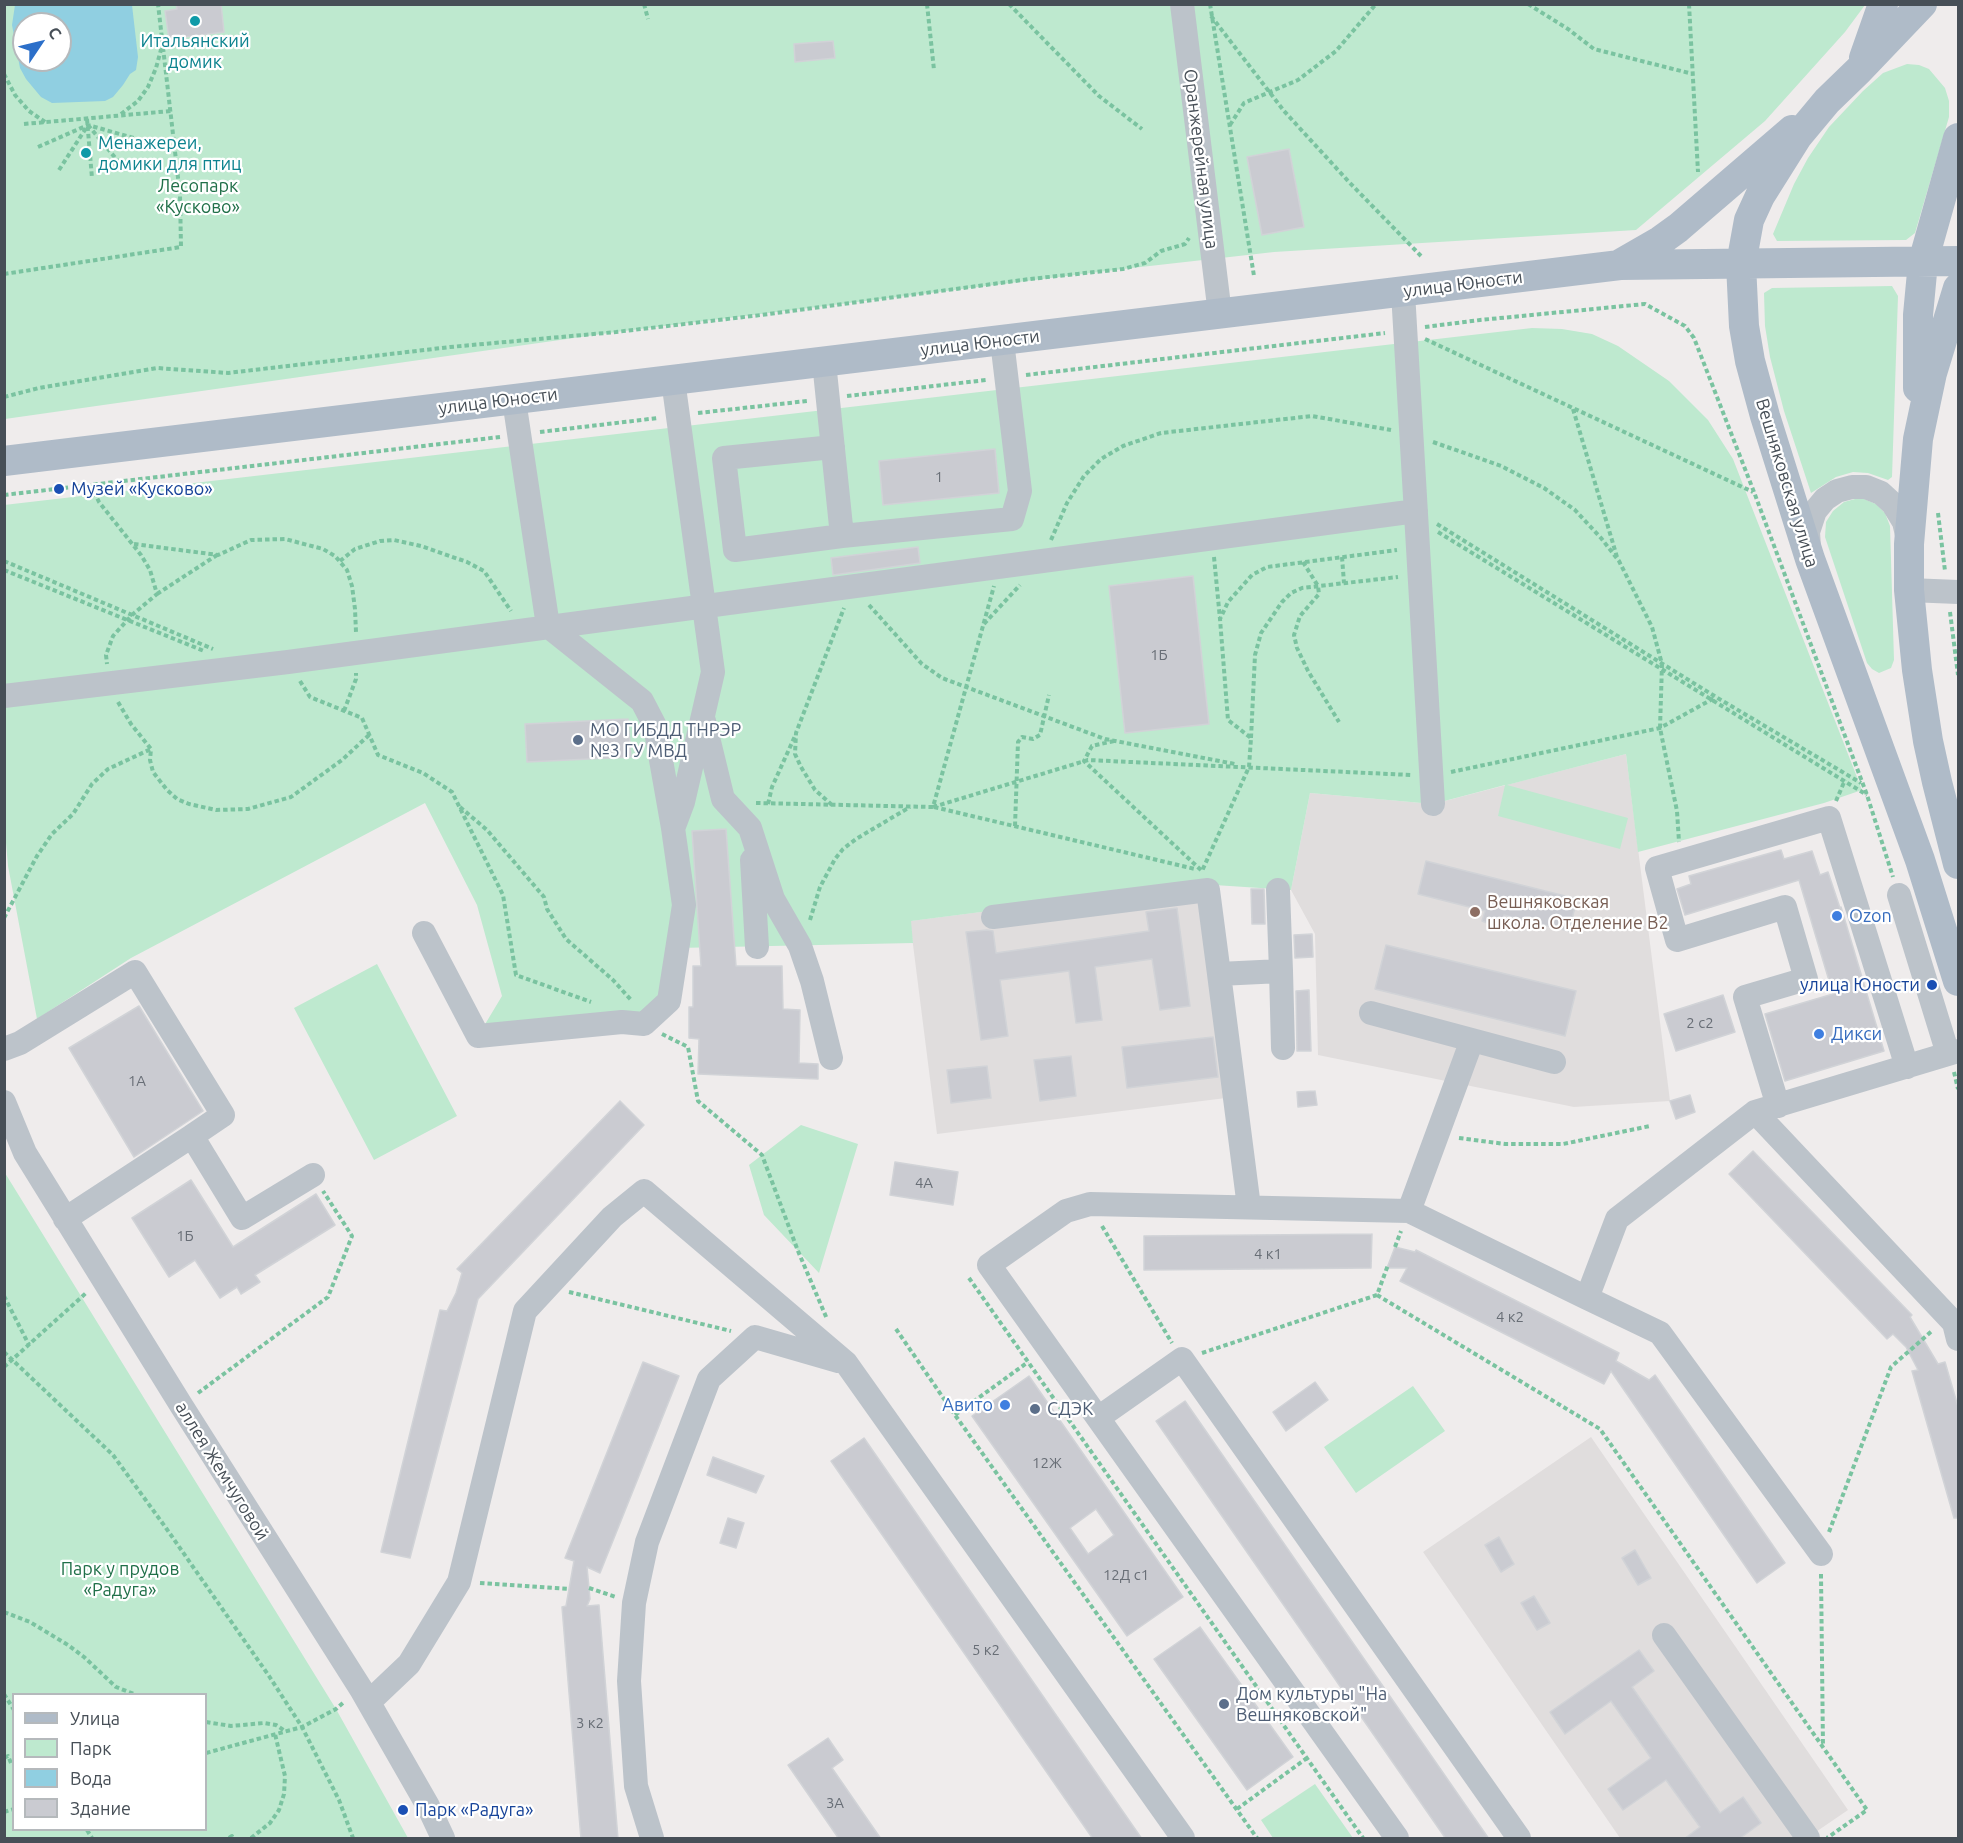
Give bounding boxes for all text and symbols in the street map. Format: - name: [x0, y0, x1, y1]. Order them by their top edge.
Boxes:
- north arrow: [12, 12, 72, 72]
- marker: Итальянский домик: [188, 14, 202, 28]
- text: С: [45, 23, 65, 42]
- place label: Итальянский домик: [140, 30, 250, 72]
- street label: Оранжерейная улица: [1179, 68, 1223, 250]
- place label: Менажереи, домики для птиц: [98, 132, 242, 174]
- marker: Менажереи, домики для птиц: [79, 146, 93, 160]
- park label: Лесопарк «Кусково»: [156, 175, 240, 218]
- street label: улица Юности: [1402, 266, 1524, 302]
- street label: улица Юности: [919, 325, 1041, 361]
- street label: улица Юности: [437, 383, 559, 419]
- street label: Вешняковская улица: [1751, 396, 1823, 570]
- house number: 1: [935, 468, 943, 486]
- place label: Музей «Кусково»: [71, 478, 213, 500]
- marker: Музей «Кусково»: [52, 482, 66, 496]
- house number: 1Б: [1150, 646, 1168, 664]
- place label: МО ГИБДД ТНРЭР №3 ГУ МВД: [590, 719, 741, 762]
- marker: МО ГИБДД ТНРЭР №3 ГУ МВД: [571, 733, 585, 747]
- place label: Вешняковская школа. Отделение В2: [1487, 891, 1669, 934]
- marker: Вешняковская школа. Отделение В2: [1468, 905, 1482, 919]
- place label: Ozon: [1849, 905, 1892, 927]
- marker: Ozon: [1830, 909, 1844, 923]
- place label: улица Юности: [1800, 974, 1920, 996]
- marker: улица Юности: [1925, 978, 1939, 992]
- house number: 2 с2: [1686, 1014, 1714, 1032]
- place label: Дикси: [1831, 1023, 1882, 1045]
- marker: Дикси: [1812, 1027, 1826, 1041]
- house number: 1А: [128, 1072, 146, 1090]
- house number: 4А: [915, 1174, 933, 1192]
- house number: 1Б: [176, 1227, 194, 1245]
- house number: 4 к1: [1254, 1245, 1282, 1263]
- house number: 4 к2: [1496, 1308, 1524, 1326]
- place label: Авито: [942, 1394, 993, 1416]
- street label: аллея Жемчуговой: [171, 1398, 273, 1544]
- marker: Авито: [998, 1398, 1012, 1412]
- place label: СДЭК: [1047, 1398, 1093, 1420]
- marker: СДЭК: [1028, 1402, 1042, 1416]
- house number: 12Ж: [1032, 1454, 1062, 1472]
- park label: Парк у прудов «Радуга»: [61, 1558, 179, 1600]
- house number: 12Д с1: [1103, 1566, 1149, 1584]
- house number: 5 к2: [972, 1641, 1000, 1659]
- place label: Дом культуры "На Вешняковской": [1236, 1683, 1387, 1726]
- legend: [12, 1693, 207, 1831]
- marker: Дом культуры "На Вешняковской": [1217, 1697, 1231, 1711]
- text: Улица: [70, 1708, 120, 1728]
- house number: 3 к2: [576, 1714, 604, 1732]
- text: Парк: [70, 1738, 111, 1758]
- text: Вода: [70, 1768, 112, 1788]
- house number: 3А: [826, 1794, 844, 1812]
- text: Здание: [70, 1798, 131, 1818]
- place label: Парк «Радуга»: [415, 1799, 533, 1821]
- marker: Парк «Радуга»: [396, 1803, 410, 1817]

